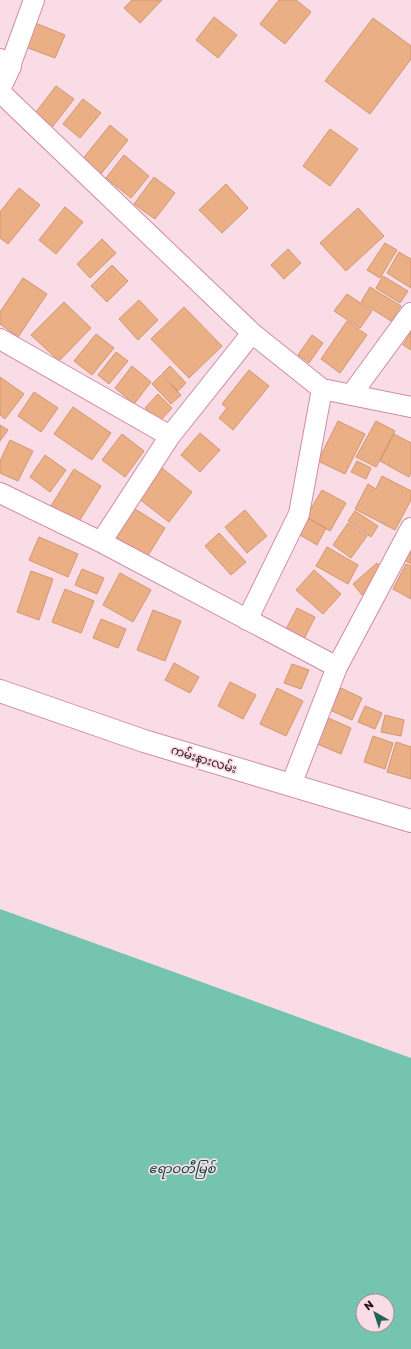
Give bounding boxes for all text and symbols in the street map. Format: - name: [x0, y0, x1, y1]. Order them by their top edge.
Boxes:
- street label: ကမ်းနားလမ်း: [168, 741, 239, 779]
- water label: ဧရာဝတီမြစ်: [149, 1159, 217, 1180]
- north arrow: [355, 1293, 395, 1333]
- text: N: [361, 1297, 376, 1313]

